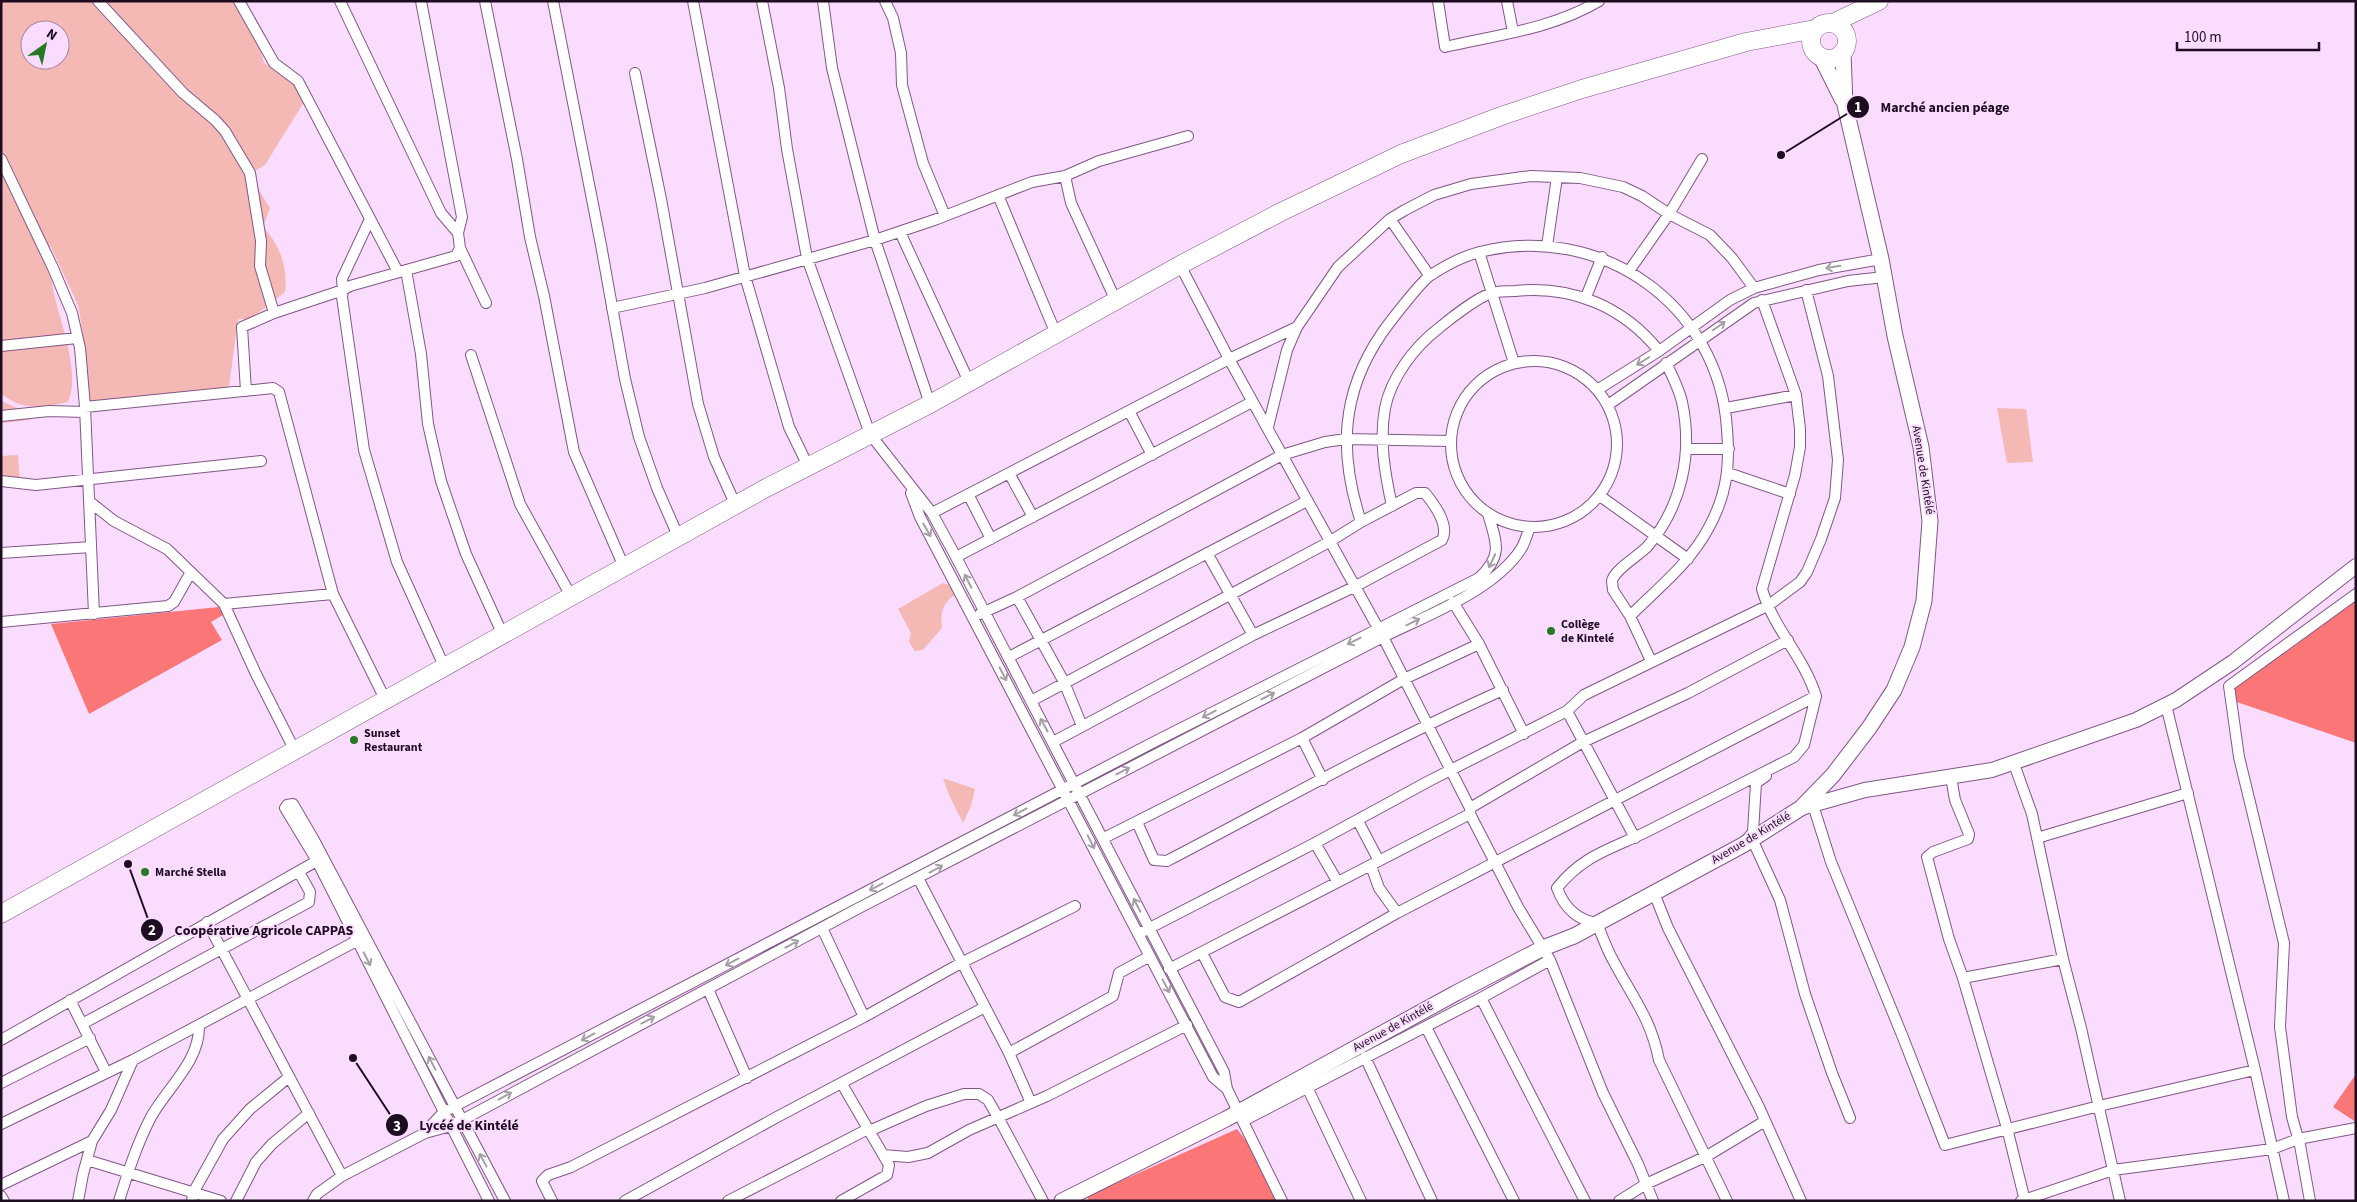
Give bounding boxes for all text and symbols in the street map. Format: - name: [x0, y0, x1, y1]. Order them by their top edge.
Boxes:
- north arrow: [20, 20, 70, 70]
- scale bar: [2177, 20, 2320, 52]
- text: N: [42, 24, 61, 46]
- text: 100 m: [2184, 27, 2222, 48]
- callout: Marché ancien péage: [1846, 93, 2020, 122]
- text: 1: [1854, 97, 1862, 118]
- text: Marché ancien péage: [1881, 98, 2009, 118]
- one-way arrow: [1825, 263, 1841, 273]
- one-way arrow: [1712, 321, 1726, 331]
- one-way arrow: [1636, 356, 1650, 366]
- street label: Avenue de Kintélé: [1908, 424, 1938, 516]
- one-way arrow: [923, 522, 933, 537]
- one-way arrow: [1487, 553, 1497, 568]
- one-way arrow: [963, 573, 973, 588]
- place label: Collège de Kintelé: [1561, 616, 1614, 647]
- one-way arrow: [1405, 617, 1420, 627]
- marker: Collège de Kintelé: [1545, 625, 1557, 637]
- one-way arrow: [1347, 637, 1362, 647]
- one-way arrow: [999, 666, 1008, 681]
- one-way arrow: [1260, 691, 1275, 700]
- one-way arrow: [1202, 710, 1217, 720]
- one-way arrow: [1038, 718, 1048, 732]
- place label: Sunset Restaurant: [364, 725, 423, 756]
- marker: Sunset Restaurant: [348, 734, 360, 746]
- one-way arrow: [1116, 766, 1131, 776]
- one-way arrow: [1013, 808, 1028, 817]
- street label: Avenue de Kintélé: [1708, 808, 1794, 868]
- one-way arrow: [1087, 834, 1096, 849]
- place label: Marché Stella: [155, 864, 226, 881]
- one-way arrow: [928, 864, 943, 873]
- marker: Marché Stella: [139, 866, 151, 878]
- one-way arrow: [869, 883, 884, 892]
- one-way arrow: [1132, 897, 1142, 912]
- callout: Coopérative Agricole CAPPAS: [140, 916, 363, 945]
- text: 2: [148, 920, 156, 941]
- text: Coopérative Agricole CAPPAS: [175, 921, 354, 941]
- one-way arrow: [784, 939, 799, 948]
- one-way arrow: [362, 951, 372, 966]
- one-way arrow: [725, 958, 740, 967]
- one-way arrow: [1161, 979, 1171, 994]
- street label: Avenue de Kintélé: [1350, 998, 1436, 1056]
- one-way arrow: [641, 1015, 656, 1025]
- one-way arrow: [580, 1032, 595, 1042]
- one-way arrow: [427, 1056, 437, 1071]
- one-way arrow: [497, 1091, 511, 1101]
- callout: Lycéé de Kintélé: [384, 1111, 529, 1140]
- text: 3: [393, 1116, 401, 1137]
- text: Lycéé de Kintélé: [419, 1116, 519, 1136]
- one-way arrow: [478, 1153, 488, 1168]

